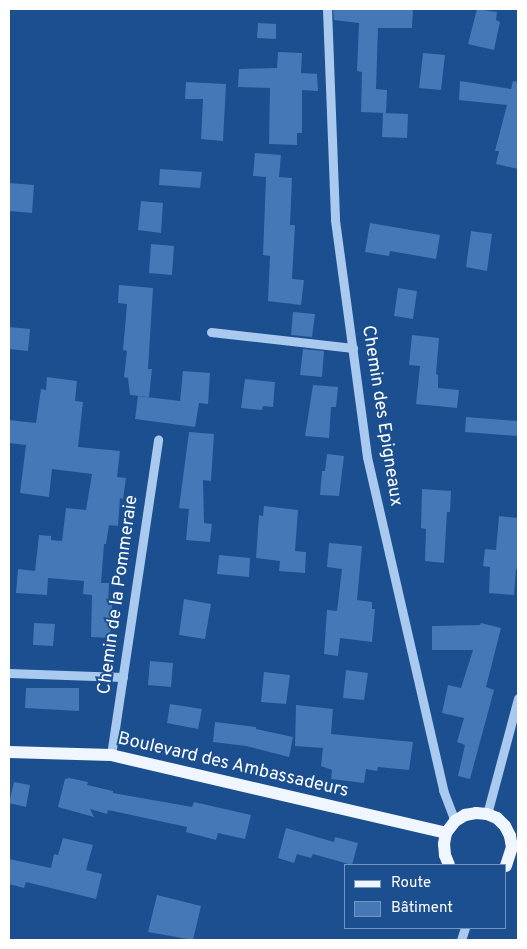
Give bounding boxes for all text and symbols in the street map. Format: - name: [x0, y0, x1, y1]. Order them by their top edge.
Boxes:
- street label: Chemin des Epigneaux: [356, 324, 406, 508]
- street label: Chemin de la Pommeraie: [94, 494, 144, 696]
- street label: Boulevard des Ambassadeurs: [115, 729, 351, 803]
- legend: [344, 864, 507, 929]
- text: Route: [391, 874, 431, 893]
- text: Bâtiment: [391, 899, 453, 918]

